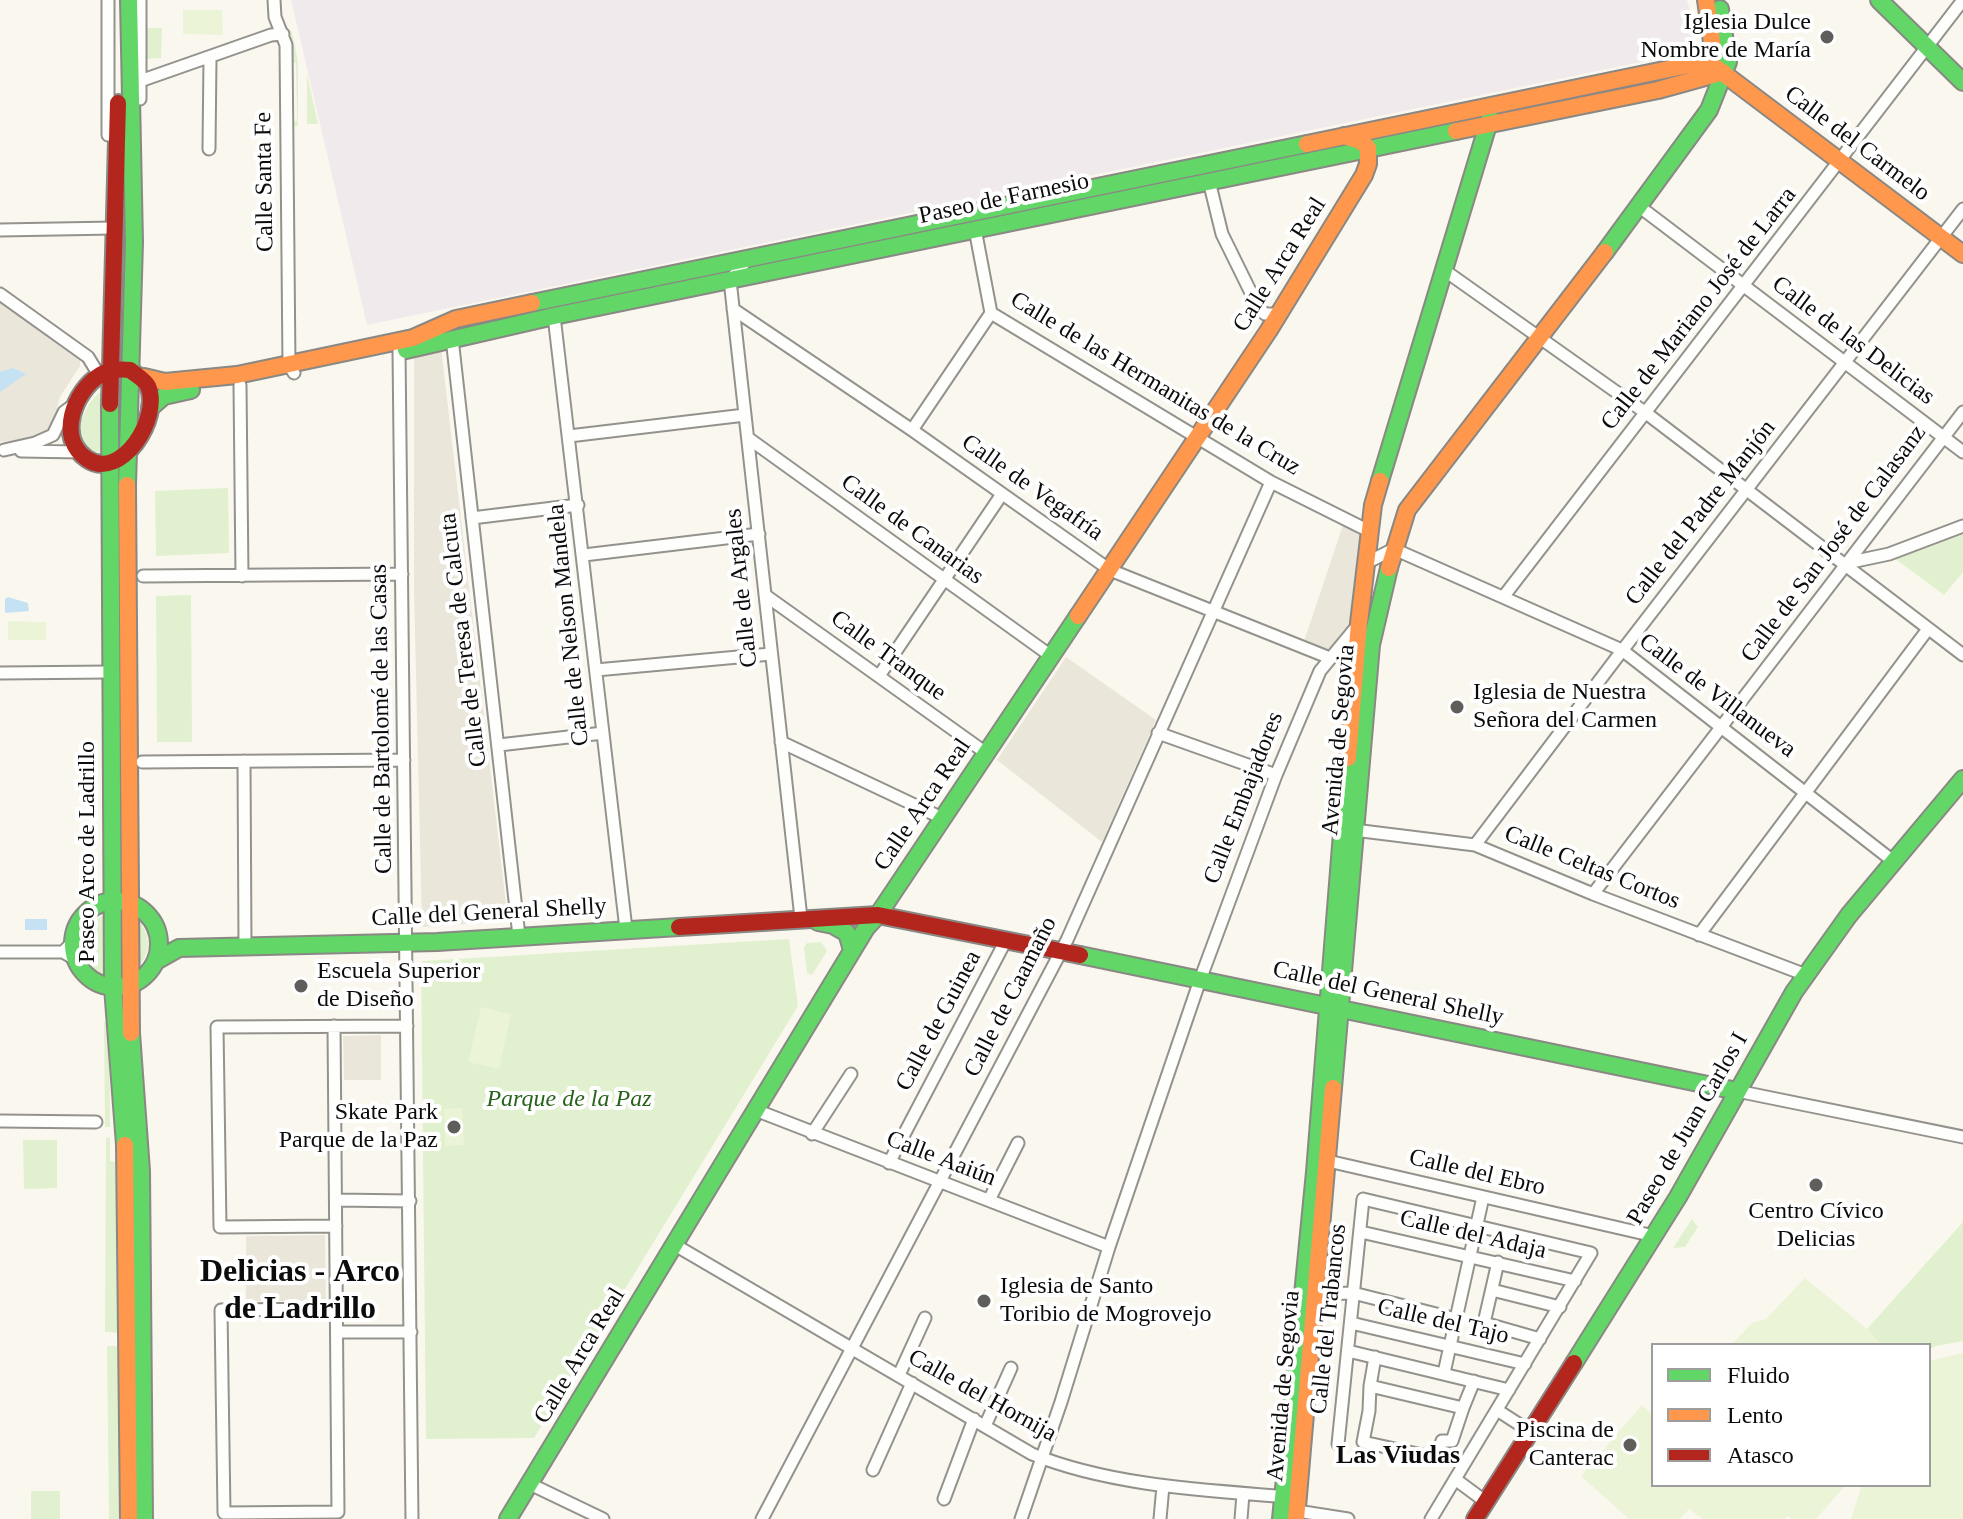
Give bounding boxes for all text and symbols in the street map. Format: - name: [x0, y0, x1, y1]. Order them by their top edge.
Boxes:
- place label: Iglesia Dulce Nombre de María: [1640, 9, 1811, 65]
- marker: Iglesia Dulce Nombre de María: [1818, 28, 1836, 46]
- street label: Calle del Carmelo: [1779, 80, 1935, 208]
- street label: Calle Santa Fe: [249, 112, 281, 252]
- street label: Paseo de Farnesio: [916, 167, 1092, 231]
- street label: Calle de Mariano José de Larra: [1595, 182, 1803, 436]
- street label: Calle Arca Real: [1227, 192, 1333, 338]
- street label: Calle de las Delicias: [1766, 270, 1940, 412]
- street label: Calle de las Hermanitas de la Cruz: [1005, 286, 1305, 482]
- street label: Calle del Padre Manjón: [1620, 415, 1782, 611]
- street label: Calle de San José de Calasanz: [1735, 420, 1933, 668]
- street label: Calle de Vegafría: [956, 428, 1108, 548]
- street label: Calle de Canarias: [835, 469, 989, 591]
- street label: Calle de Nelson Mandela: [542, 503, 596, 747]
- street label: Calle de Argales: [719, 507, 765, 669]
- street label: Calle de Teresa de Calcuta: [434, 511, 494, 769]
- street label: Calle de Bartolomé de las Casas: [365, 564, 399, 874]
- street label: Calle Tranque: [825, 604, 951, 708]
- street label: Calle de Villanueva: [1633, 628, 1801, 764]
- street label: Avenida de Segovia: [1316, 643, 1362, 837]
- place label: Iglesia de Nuestra Señora del Carmen: [1473, 679, 1657, 735]
- marker: Iglesia de Nuestra Señora del Carmen: [1448, 698, 1466, 716]
- street label: Calle Embajadores: [1198, 708, 1290, 888]
- street label: Calle Arca Real: [868, 733, 978, 877]
- street label: Paseo Arco de Ladrillo: [74, 741, 102, 963]
- street label: Calle Celtas Cortos: [1500, 820, 1684, 916]
- street label: Calle del General Shelly: [371, 892, 607, 934]
- street label: Calle de Caamaño: [958, 912, 1064, 1082]
- street label: Calle de Guinea: [890, 946, 988, 1096]
- street label: Calle del General Shelly: [1270, 955, 1506, 1033]
- place label: Escuela Superior de Diseño: [317, 958, 480, 1014]
- marker: Escuela Superior de Diseño: [292, 977, 310, 995]
- street label: Paseo de Juan Carlos I: [1621, 1028, 1755, 1230]
- park label: Parque de la Paz: [486, 1086, 652, 1114]
- place label: Skate Park Parque de la Paz: [279, 1099, 438, 1155]
- marker: Skate Park Parque de la Paz: [445, 1118, 463, 1136]
- street label: Calle Aaiún: [882, 1125, 1000, 1193]
- street label: Calle del Ebro: [1406, 1143, 1548, 1203]
- marker: Centro Cívico Delicias: [1807, 1176, 1825, 1194]
- place label: Centro Cívico Delicias: [1748, 1198, 1884, 1254]
- street label: Calle del Adaja: [1397, 1204, 1549, 1266]
- street label: Calle del Trabancos: [1305, 1222, 1353, 1416]
- district label: Delicias - Arco de Ladrillo: [200, 1254, 400, 1329]
- place label: Iglesia de Santo Toribio de Mogrovejo: [1000, 1273, 1212, 1329]
- street label: Calle Arca Real: [528, 1283, 632, 1429]
- street label: Avenida de Segovia: [1261, 1289, 1307, 1483]
- marker: Iglesia de Santo Toribio de Mogrovejo: [975, 1292, 993, 1310]
- street label: Calle del Tajo: [1374, 1293, 1512, 1351]
- street label: Calle del Hornija: [903, 1343, 1061, 1449]
- legend: [1651, 1343, 1931, 1487]
- text: Fluido: [1727, 1362, 1790, 1388]
- text: Lento: [1727, 1402, 1783, 1428]
- place label: Piscina de Canterac: [1516, 1417, 1614, 1473]
- marker: Piscina de Canterac: [1621, 1436, 1639, 1454]
- district label: Las Viudas: [1336, 1440, 1460, 1472]
- text: Atasco: [1727, 1442, 1794, 1468]

